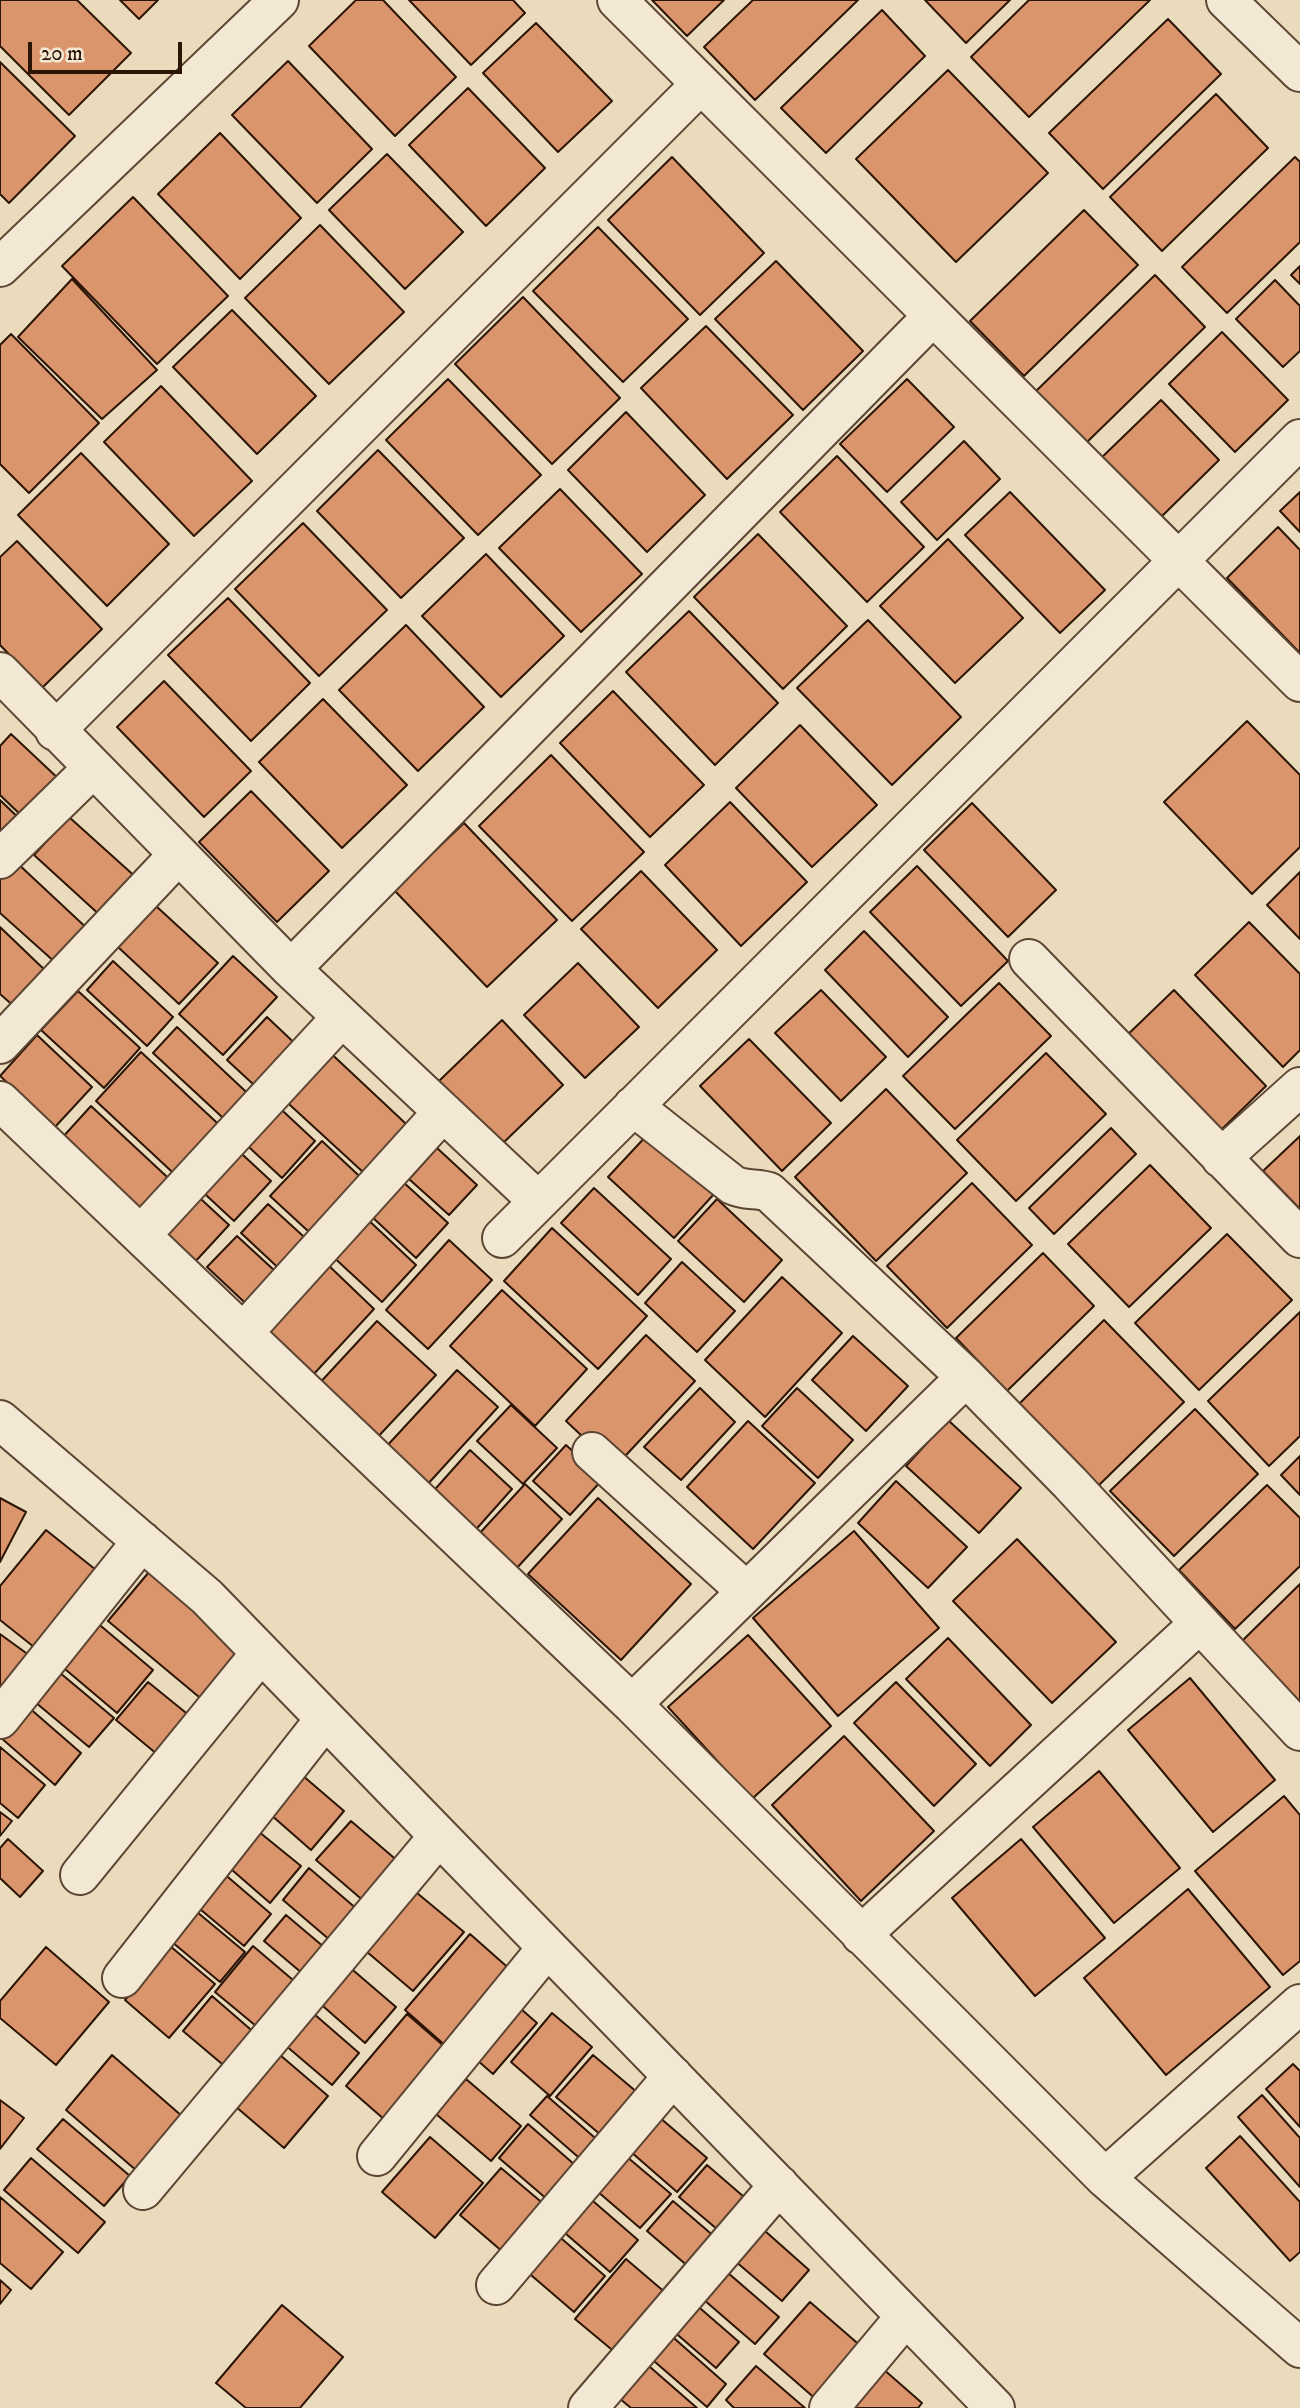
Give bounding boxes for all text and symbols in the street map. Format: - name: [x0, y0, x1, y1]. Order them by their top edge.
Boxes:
- scale bar: [32, 28, 186, 72]
- text: 20 m: [41, 41, 83, 67]

